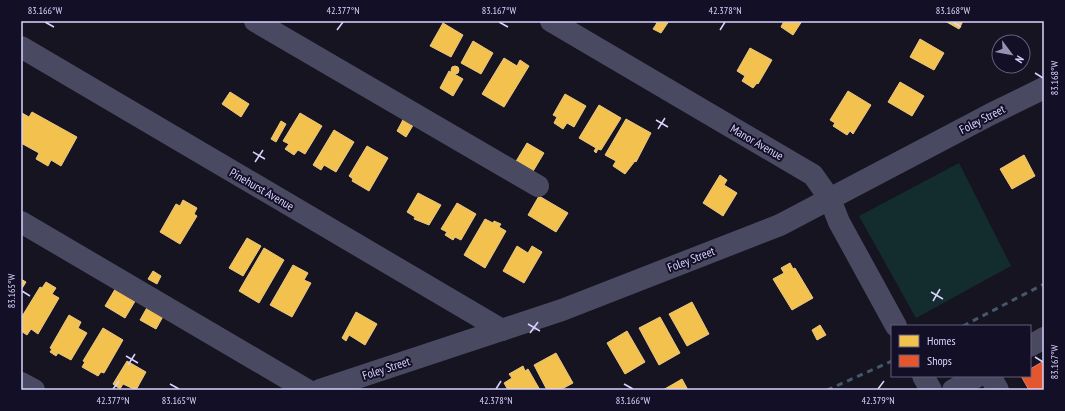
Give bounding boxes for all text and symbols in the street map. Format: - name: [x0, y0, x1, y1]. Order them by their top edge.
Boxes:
- text: 83.166°W: [28, 4, 62, 17]
- text: 42.377°N: [326, 4, 360, 17]
- text: 83.167°W: [482, 4, 516, 17]
- text: 42.378°N: [708, 4, 742, 17]
- text: 83.168°W: [936, 4, 970, 17]
- north arrow: [991, 34, 1031, 74]
- text: N: [1012, 53, 1027, 66]
- text: 83.168°W: [1048, 61, 1061, 95]
- street label: Foley Street: [957, 101, 1008, 137]
- street label: Manor Avenue: [728, 121, 786, 163]
- street label: Pinehurst Avenue: [227, 165, 297, 213]
- street label: Foley Street: [665, 243, 717, 275]
- text: 83.165°W: [5, 274, 18, 308]
- legend: [891, 325, 1031, 377]
- text: Homes: [927, 333, 955, 348]
- text: 83.167°W: [1048, 345, 1061, 379]
- street label: Foley Street: [360, 353, 412, 383]
- text: Shops: [927, 353, 952, 368]
- text: 42.377°N: [96, 394, 130, 407]
- text: 83.165°W: [162, 394, 196, 407]
- text: 42.378°N: [479, 394, 513, 407]
- text: 83.166°W: [616, 394, 650, 407]
- text: 42.379°N: [861, 394, 895, 407]

